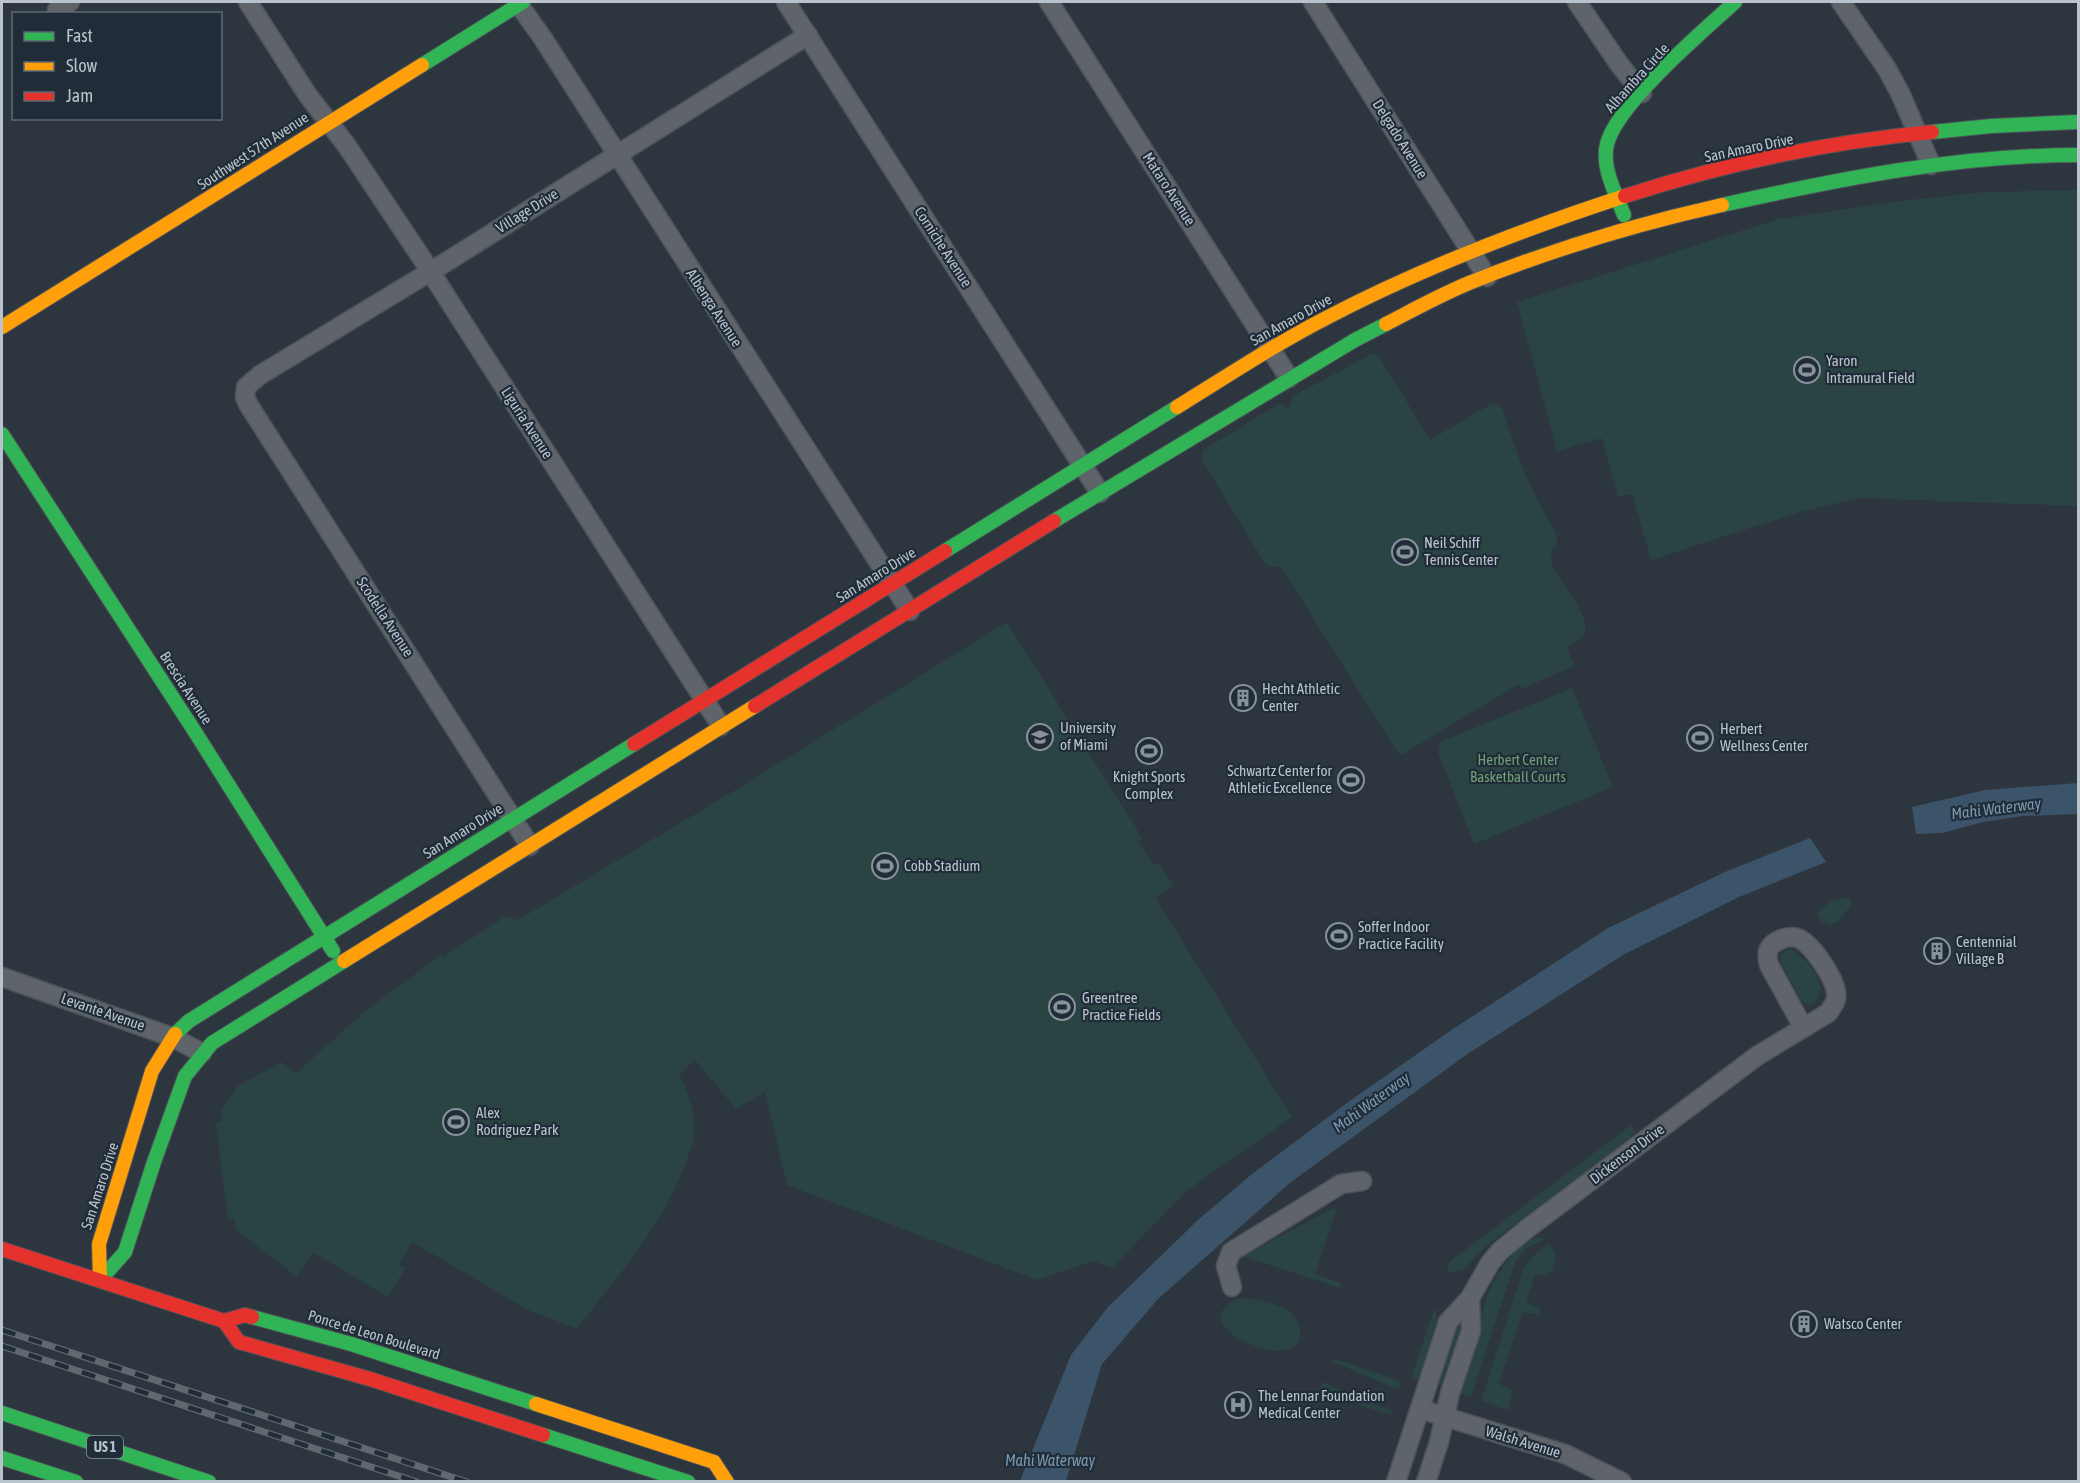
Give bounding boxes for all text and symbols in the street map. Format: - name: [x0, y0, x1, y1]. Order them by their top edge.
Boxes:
- legend: [12, 12, 222, 120]
- text: Fast: [66, 25, 93, 46]
- street label: Alhambra Circle: [1601, 39, 1672, 116]
- text: Slow: [66, 55, 97, 76]
- text: Jam: [66, 85, 93, 106]
- street label: Delgado Avenue: [1369, 96, 1432, 181]
- street label: Southwest 57th Avenue: [194, 108, 312, 193]
- street label: San Amaro Drive: [1703, 130, 1795, 165]
- street label: Mataro Avenue: [1140, 149, 1199, 228]
- street label: Village Drive: [493, 185, 561, 236]
- street label: Corniche Avenue: [911, 203, 976, 290]
- street label: Albenga Avenue: [683, 266, 746, 350]
- street label: San Amaro Drive: [1247, 290, 1335, 349]
- place label: Yaron Intramural Field: [1826, 352, 1915, 386]
- sports icon: Yaron Intramural Field: [1792, 355, 1822, 385]
- street label: Liguria Avenue: [498, 384, 557, 462]
- place label: Neil Schiff Tennis Center: [1424, 534, 1499, 568]
- sports icon: Neil Schiff Tennis Center: [1390, 537, 1420, 567]
- street label: San Amaro Drive: [833, 543, 919, 606]
- street label: Scodella Avenue: [353, 574, 418, 660]
- street label: Brescia Avenue: [157, 648, 216, 727]
- place label: Hecht Athletic Center: [1262, 680, 1340, 714]
- building icon: Hecht Athletic Center: [1228, 683, 1258, 713]
- place label: University of Miami: [1060, 719, 1116, 753]
- place label: Herbert Wellness Center: [1720, 720, 1809, 754]
- school or university icon: University of Miami: [1025, 722, 1055, 752]
- sports icon: Herbert Wellness Center: [1685, 723, 1715, 753]
- sports icon: Knight Sports Complex: [1134, 736, 1164, 766]
- park label: Herbert Center Basketball Courts: [1470, 751, 1566, 785]
- place label: Schwartz Center for Athletic Excellence: [1227, 762, 1333, 796]
- sports icon: Schwartz Center for Athletic Excellence: [1336, 765, 1366, 795]
- place label: Knight Sports Complex: [1113, 768, 1185, 802]
- water label: Mahi Waterway: [1950, 794, 2042, 823]
- street label: San Amaro Drive: [420, 799, 506, 862]
- sports icon: Cobb Stadium: [870, 851, 900, 881]
- place label: Cobb Stadium: [904, 857, 980, 874]
- place label: Soffer Indoor Practice Facility: [1358, 918, 1444, 952]
- sports icon: Soffer Indoor Practice Facility: [1324, 921, 1354, 951]
- place label: Centennial Village B: [1956, 933, 2017, 967]
- building icon: Centennial Village B: [1922, 936, 1952, 966]
- street label: Levante Avenue: [59, 989, 147, 1034]
- place label: Greentree Practice Fields: [1082, 989, 1161, 1023]
- sports icon: Greentree Practice Fields: [1047, 992, 1077, 1022]
- water label: Mahi Waterway: [1329, 1068, 1414, 1137]
- place label: Alex Rodriguez Park: [476, 1104, 559, 1138]
- sports icon: Alex Rodriguez Park: [441, 1107, 471, 1137]
- street label: Dickenson Drive: [1586, 1120, 1667, 1187]
- street label: San Amaro Drive: [77, 1140, 122, 1231]
- street label: Ponce de Leon Boulevard: [306, 1306, 442, 1363]
- building icon: Watsco Center: [1789, 1309, 1819, 1339]
- place label: Watsco Center: [1824, 1315, 1902, 1332]
- place label: The Lennar Foundation Medical Center: [1258, 1387, 1385, 1421]
- hospital icon: The Lennar Foundation Medical Center: [1223, 1390, 1253, 1420]
- street label: Walsh Avenue: [1484, 1422, 1563, 1461]
- road number: US 1: [87, 1436, 123, 1458]
- water label: Mahi Waterway: [1005, 1451, 1096, 1470]

